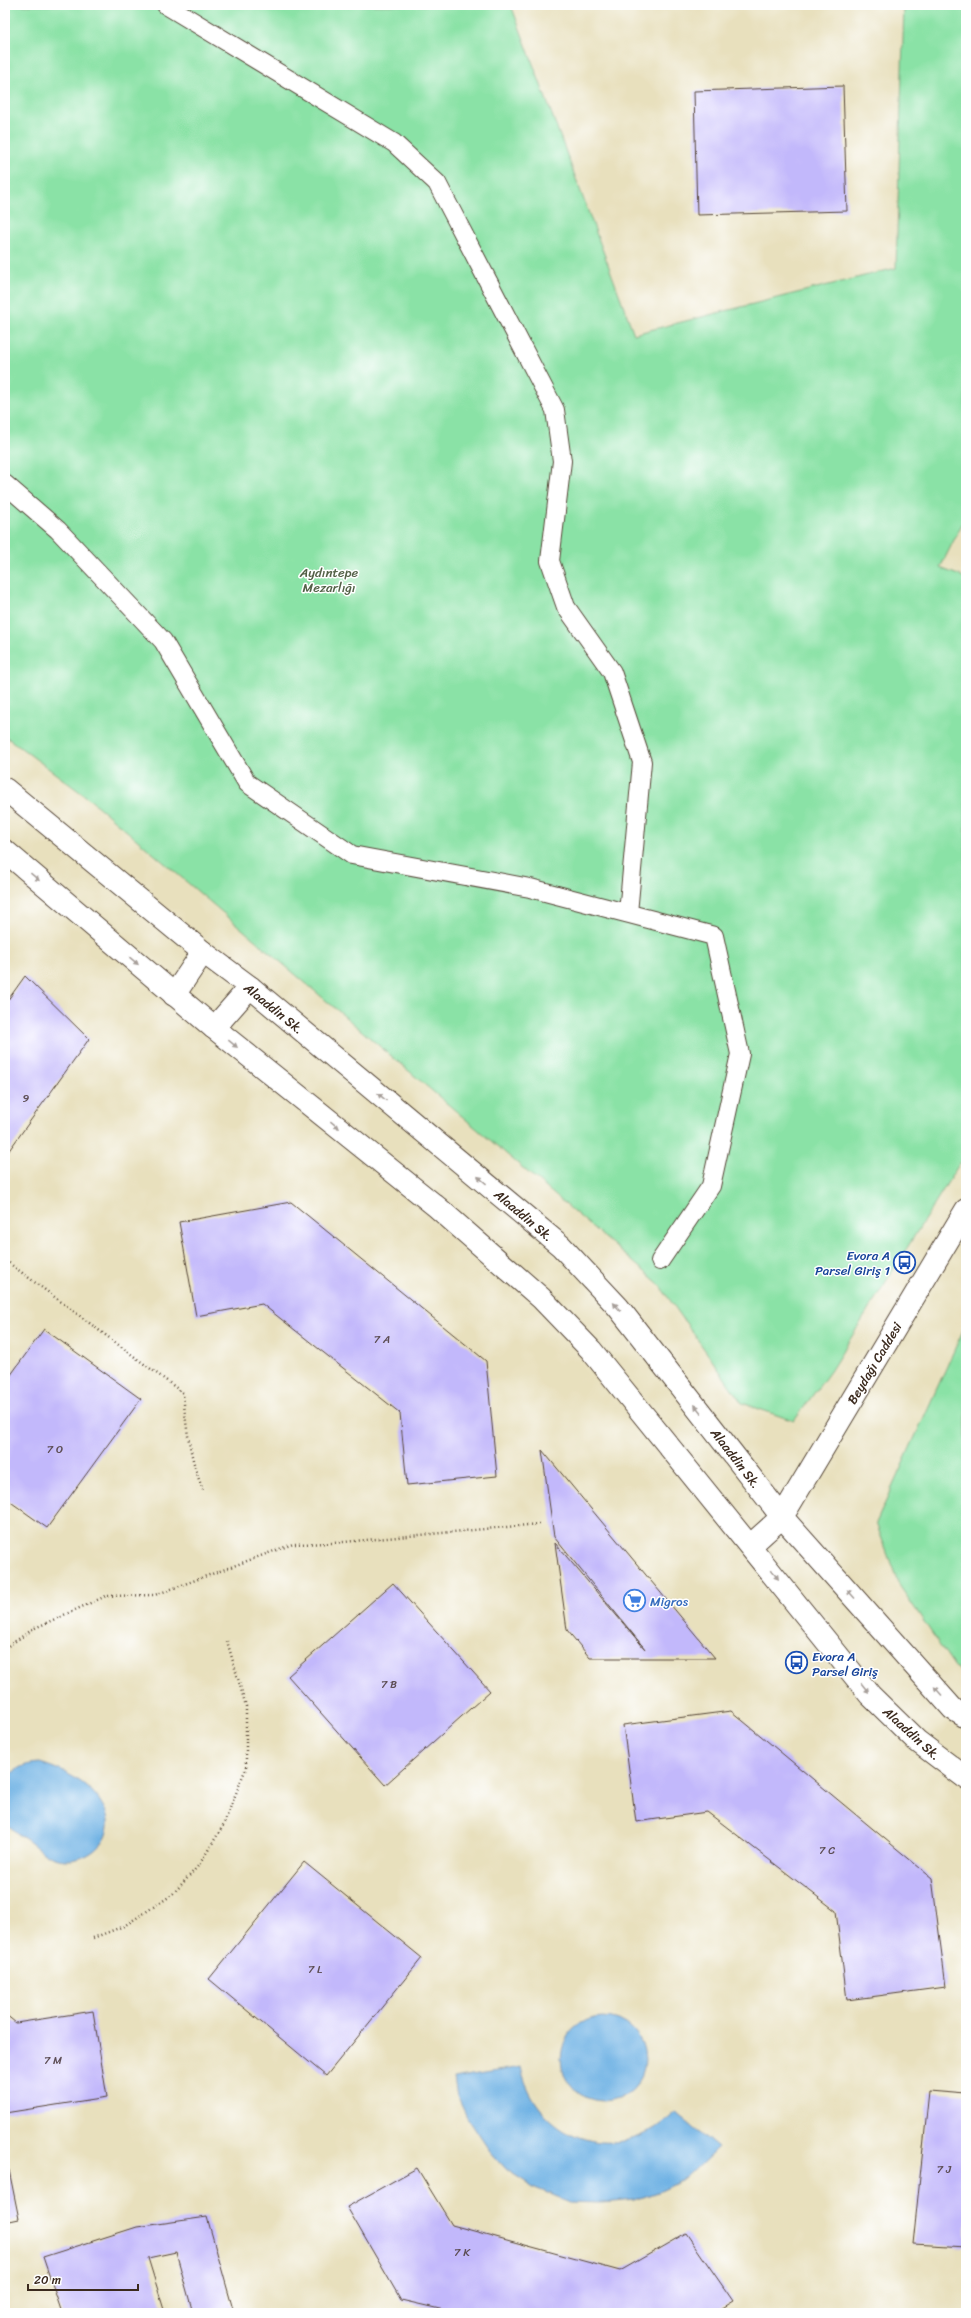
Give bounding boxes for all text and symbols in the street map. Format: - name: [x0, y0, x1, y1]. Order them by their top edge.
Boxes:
- park label: Aydıntepe Mezarlığı: [299, 561, 359, 599]
- one-way arrow: [29, 872, 40, 881]
- one-way arrow: [128, 956, 139, 965]
- street label: Alaaddin Sk.: [238, 976, 309, 1040]
- one-way arrow: [228, 1040, 239, 1049]
- house number: 9: [23, 1089, 30, 1108]
- one-way arrow: [377, 1092, 387, 1101]
- one-way arrow: [329, 1121, 340, 1130]
- one-way arrow: [477, 1175, 487, 1184]
- street label: Alaaddin Sk.: [488, 1183, 559, 1247]
- place label: Evora A Parsel Giriş 1: [815, 1244, 890, 1282]
- bus stop icon: Evora A Parsel Giriş 1: [892, 1249, 918, 1275]
- one-way arrow: [613, 1302, 622, 1312]
- street label: Beydağı Caddesi: [841, 1317, 908, 1409]
- house number: 7 A: [374, 1330, 390, 1349]
- one-way arrow: [693, 1404, 702, 1415]
- street label: Alaaddin Sk.: [704, 1422, 767, 1494]
- house number: 7 O: [47, 1440, 63, 1459]
- one-way arrow: [771, 1570, 780, 1581]
- supermarket icon: Migros: [621, 1588, 647, 1614]
- one-way arrow: [846, 1589, 856, 1599]
- place label: Migros: [650, 1590, 689, 1613]
- place label: Evora A Parsel Giriş: [812, 1645, 879, 1683]
- bus stop icon: Evora A Parsel Giriş: [783, 1650, 809, 1676]
- house number: 7 B: [381, 1675, 397, 1694]
- one-way arrow: [861, 1682, 869, 1693]
- one-way arrow: [933, 1686, 942, 1696]
- street label: Alaaddin Sk.: [876, 1700, 946, 1766]
- house number: 7 C: [819, 1841, 835, 1860]
- house number: 7 L: [308, 1960, 323, 1979]
- house number: 7 M: [44, 2051, 62, 2070]
- house number: 7 J: [937, 2160, 952, 2179]
- house number: 7 K: [454, 2243, 471, 2262]
- scale bar: [28, 2266, 138, 2292]
- text: 20 m: [34, 2269, 61, 2291]

